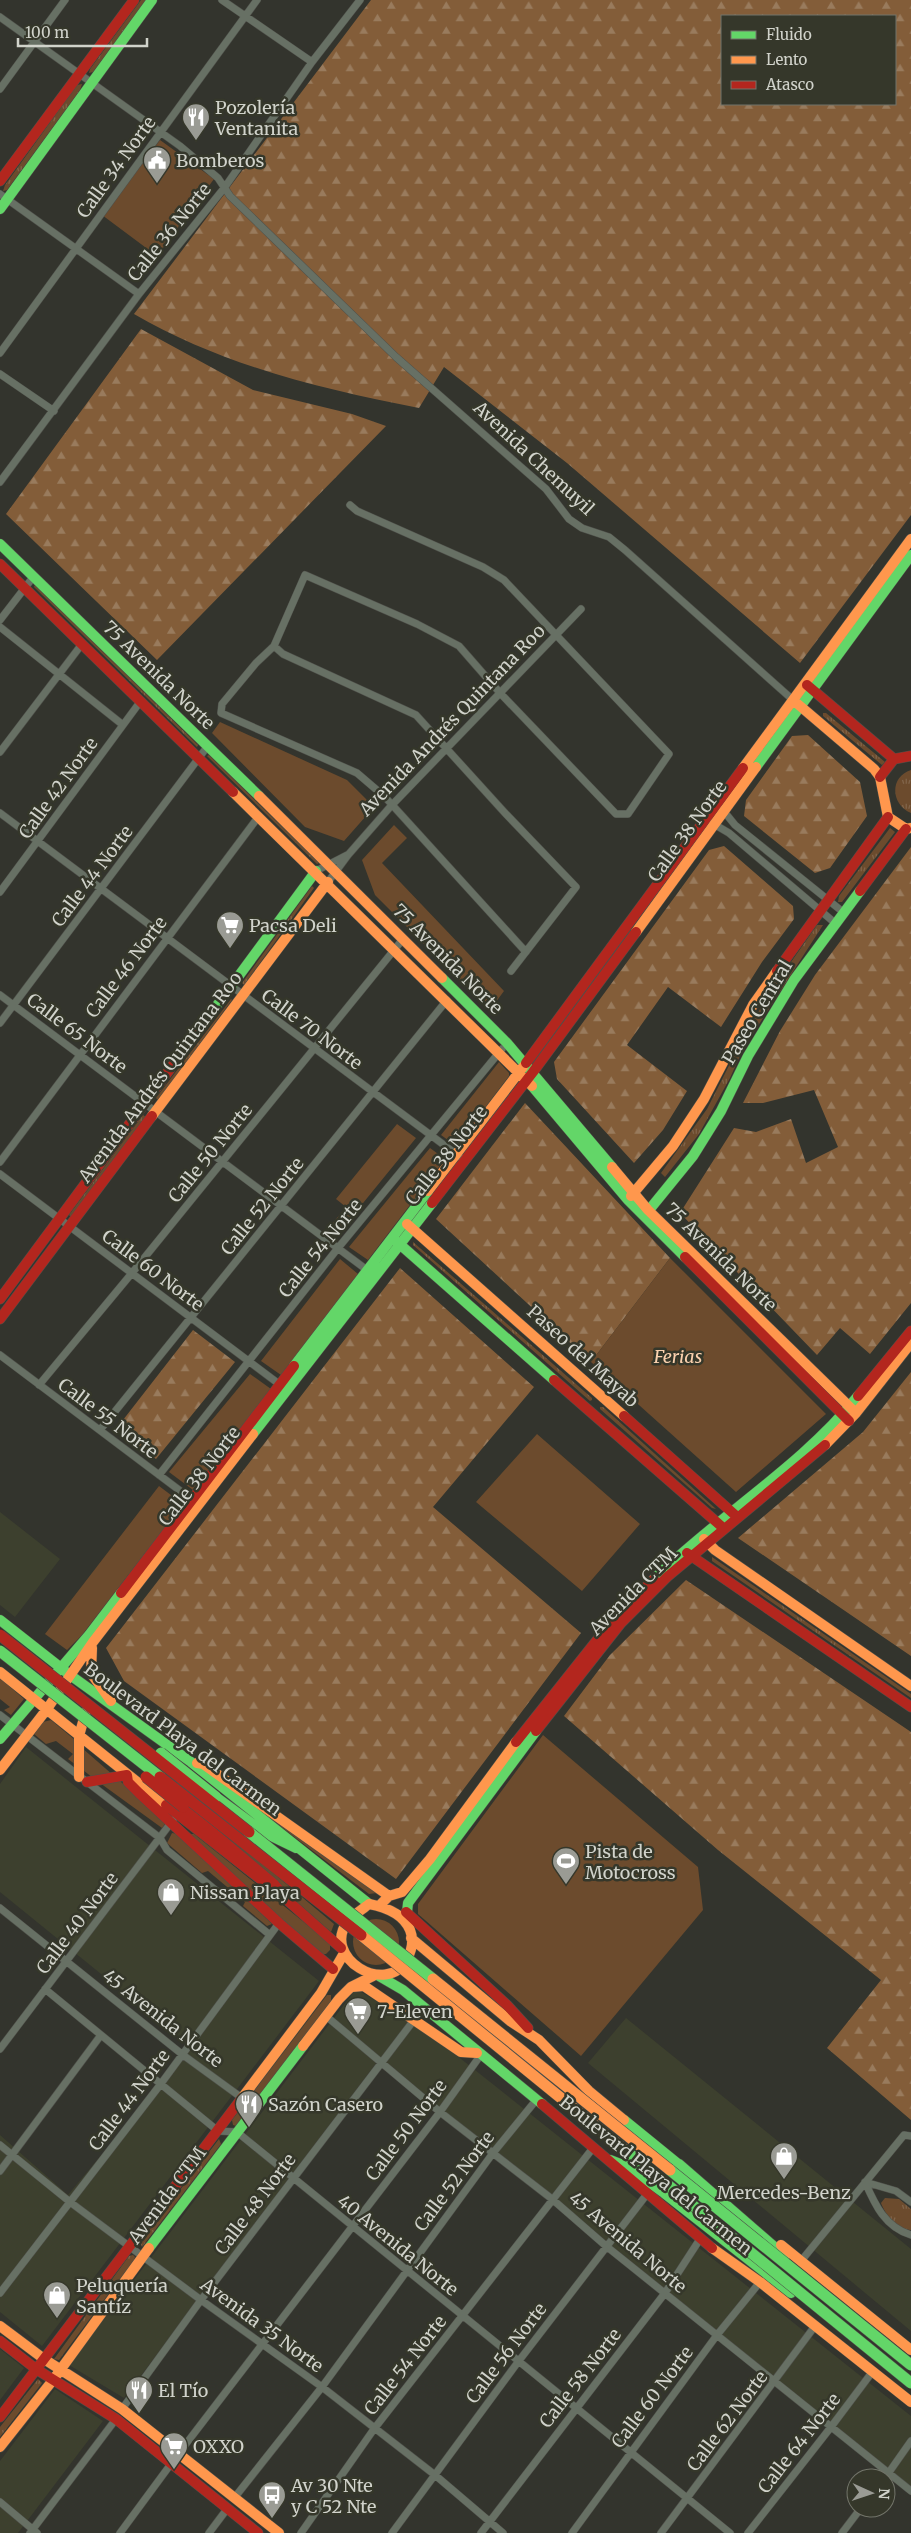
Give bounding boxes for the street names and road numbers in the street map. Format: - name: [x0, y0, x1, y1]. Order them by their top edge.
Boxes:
- street label: Calle 34 Norte: [71, 112, 161, 222]
- street label: Calle 36 Norte: [122, 178, 216, 286]
- street label: Avenida Chemuyil: [468, 395, 600, 520]
- street label: 75 Avenida Norte: [98, 616, 220, 734]
- street label: Avenida Andrés Quintana Roo: [353, 619, 550, 821]
- street label: Calle 42 Norte: [13, 733, 103, 843]
- street label: Calle 38 Norte: [642, 776, 732, 886]
- street label: Calle 44 Norte: [46, 821, 138, 931]
- street label: 75 Avenida Norte: [388, 899, 508, 1019]
- street label: Calle 46 Norte: [80, 912, 172, 1022]
- street label: Paseo Central: [717, 955, 797, 1068]
- street label: Avenida Andrés Quintana Roo: [73, 967, 247, 1188]
- street label: Calle 70 Norte: [257, 984, 367, 1074]
- street label: Calle 65 Norte: [22, 988, 132, 1078]
- street label: Calle 50 Norte: [163, 1099, 257, 1207]
- street label: Calle 38 Norte: [400, 1101, 492, 1209]
- street label: Calle 52 Norte: [215, 1152, 309, 1260]
- street label: Calle 54 Norte: [273, 1194, 367, 1302]
- street label: 75 Avenida Norte: [660, 1198, 782, 1316]
- street label: Calle 60 Norte: [98, 1224, 208, 1316]
- street label: Paseo del Mayab: [522, 1300, 644, 1412]
- street label: Calle 55 Norte: [53, 1373, 163, 1463]
- street label: Calle 38 Norte: [153, 1422, 245, 1530]
- street label: Avenida CTM: [583, 1542, 682, 1641]
- street label: Boulevard Playa del Carmen: [80, 1657, 286, 1821]
- street label: Calle 40 Norte: [31, 1868, 123, 1978]
- street label: 45 Avenida Norte: [98, 1964, 228, 2072]
- street label: Calle 44 Norte: [83, 2045, 175, 2155]
- street label: Calle 50 Norte: [360, 2075, 452, 2185]
- street label: Boulevard Playa del Carmen: [555, 2090, 757, 2260]
- street label: Calle 52 Norte: [409, 2126, 499, 2236]
- street label: Avenida CTM: [122, 2142, 211, 2249]
- street label: Calle 48 Norte: [209, 2149, 301, 2259]
- street label: 45 Avenida Norte: [565, 2186, 691, 2298]
- street label: 40 Avenida Norte: [333, 2189, 463, 2301]
- street label: Avenida 35 Norte: [195, 2272, 328, 2377]
- street label: Calle 56 Norte: [461, 2298, 551, 2408]
- street label: Calle 54 Norte: [359, 2310, 451, 2420]
- street label: Calle 58 Norte: [534, 2324, 626, 2432]
- street label: Calle 60 Norte: [606, 2342, 698, 2452]
- street label: Calle 62 Norte: [682, 2366, 772, 2476]
- street label: Calle 64 Norte: [753, 2388, 845, 2498]

